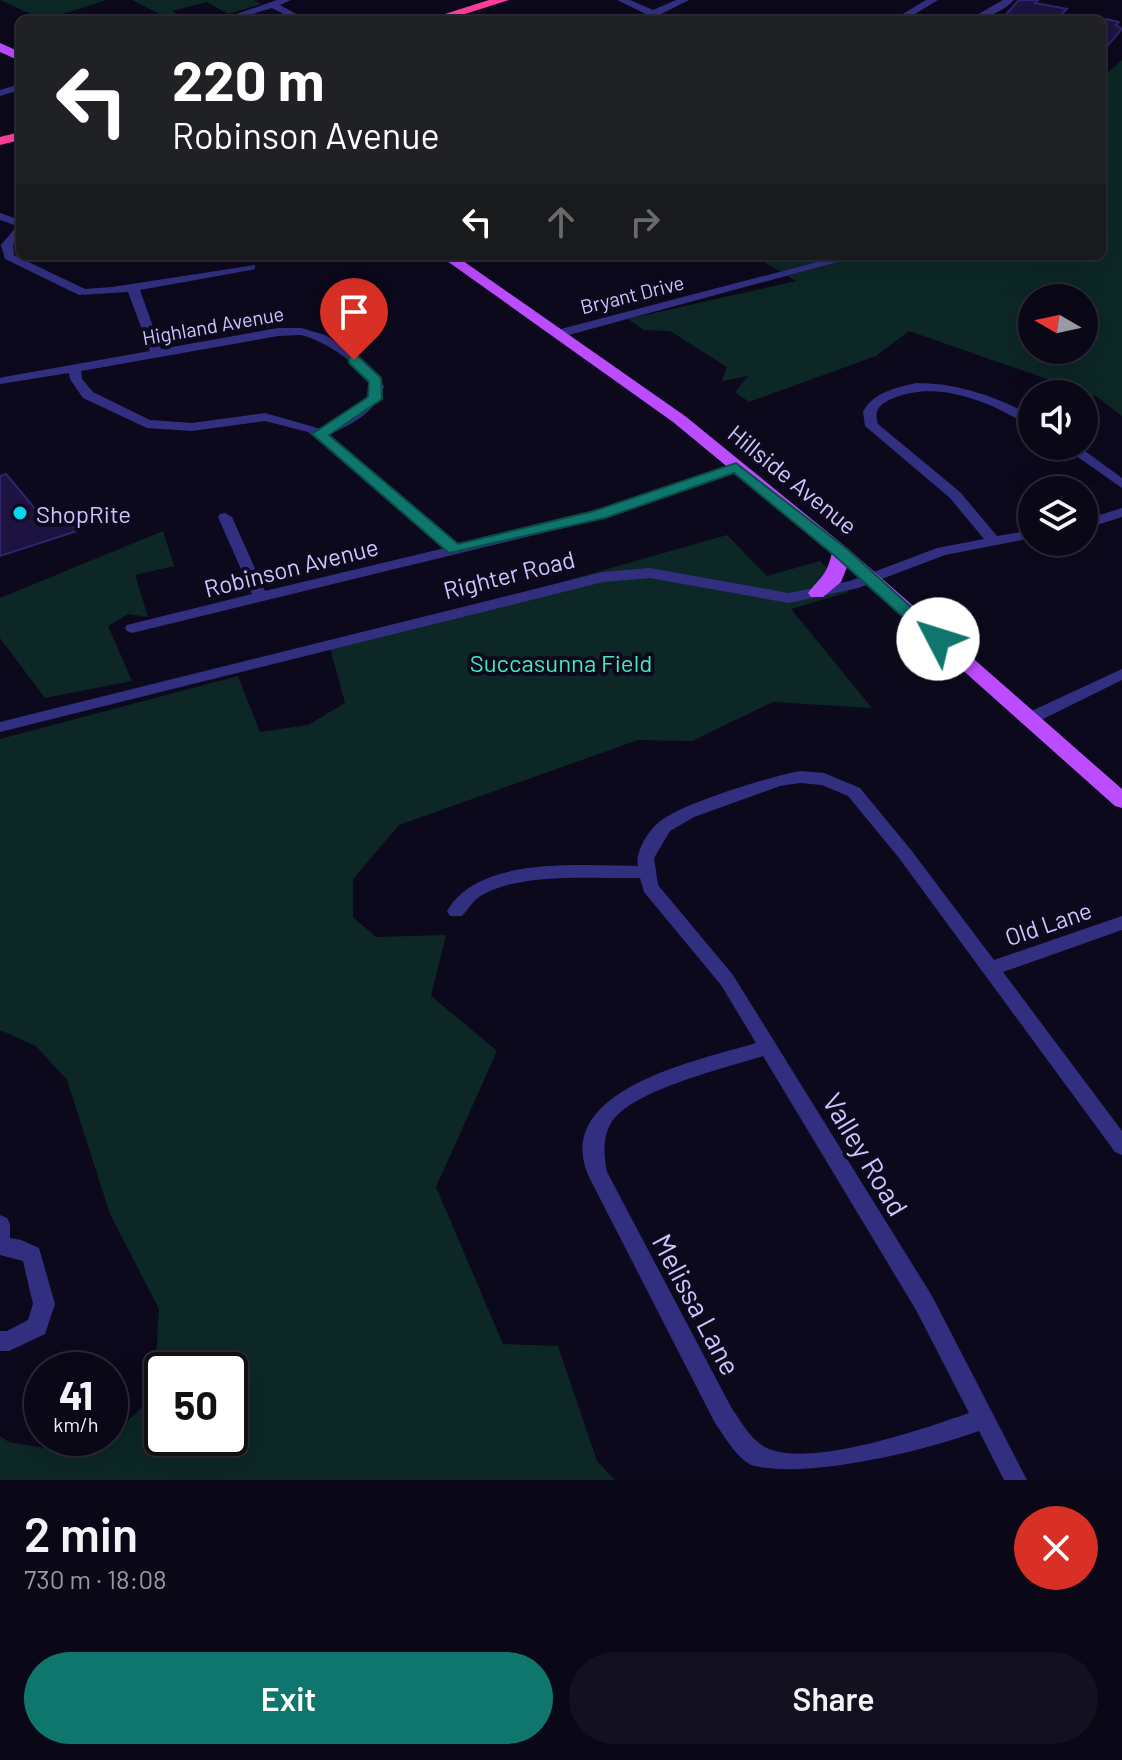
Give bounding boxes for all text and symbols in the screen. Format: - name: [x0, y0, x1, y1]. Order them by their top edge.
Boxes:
- text: 220 m: [172, 45, 325, 112]
- icon: left: [40, 48, 144, 152]
- text: Robinson Avenue: [172, 113, 440, 156]
- icon: left: [455, 200, 499, 244]
- icon: ahead: [539, 200, 583, 244]
- icon: right: [623, 200, 667, 244]
- street label: Bryant Drive: [578, 270, 686, 318]
- pin: [320, 278, 388, 360]
- north arrow: [1018, 284, 1098, 364]
- map controls: [1018, 284, 1098, 556]
- icon: arrive: [332, 290, 376, 334]
- street label: Highland Avenue: [140, 301, 286, 349]
- button: sound: [1018, 380, 1098, 460]
- street label: Hillside Avenue: [723, 418, 863, 540]
- button: layers: [1018, 476, 1098, 556]
- place label: ShopRite: [36, 499, 131, 528]
- marker: ShopRite: [11, 504, 29, 522]
- street label: Robinson Avenue: [201, 531, 381, 603]
- street label: Righter Road: [440, 544, 578, 604]
- position arrow: [896, 597, 980, 681]
- park label: Succasunna Field: [470, 648, 652, 677]
- street label: Old Lane: [1001, 895, 1095, 951]
- street label: Valley Road: [816, 1086, 916, 1222]
- street label: Melissa Lane: [646, 1228, 748, 1380]
- speed limit sign: 50: [144, 1352, 248, 1456]
- text: 41: [59, 1370, 93, 1418]
- text: km/h: [53, 1412, 99, 1436]
- text: 2 min: [24, 1504, 138, 1562]
- button: close: [1014, 1506, 1098, 1590]
- text: 730 m · 18:08: [24, 1563, 167, 1594]
- button: Exit: [24, 1652, 553, 1744]
- button: Share: [569, 1652, 1098, 1744]

